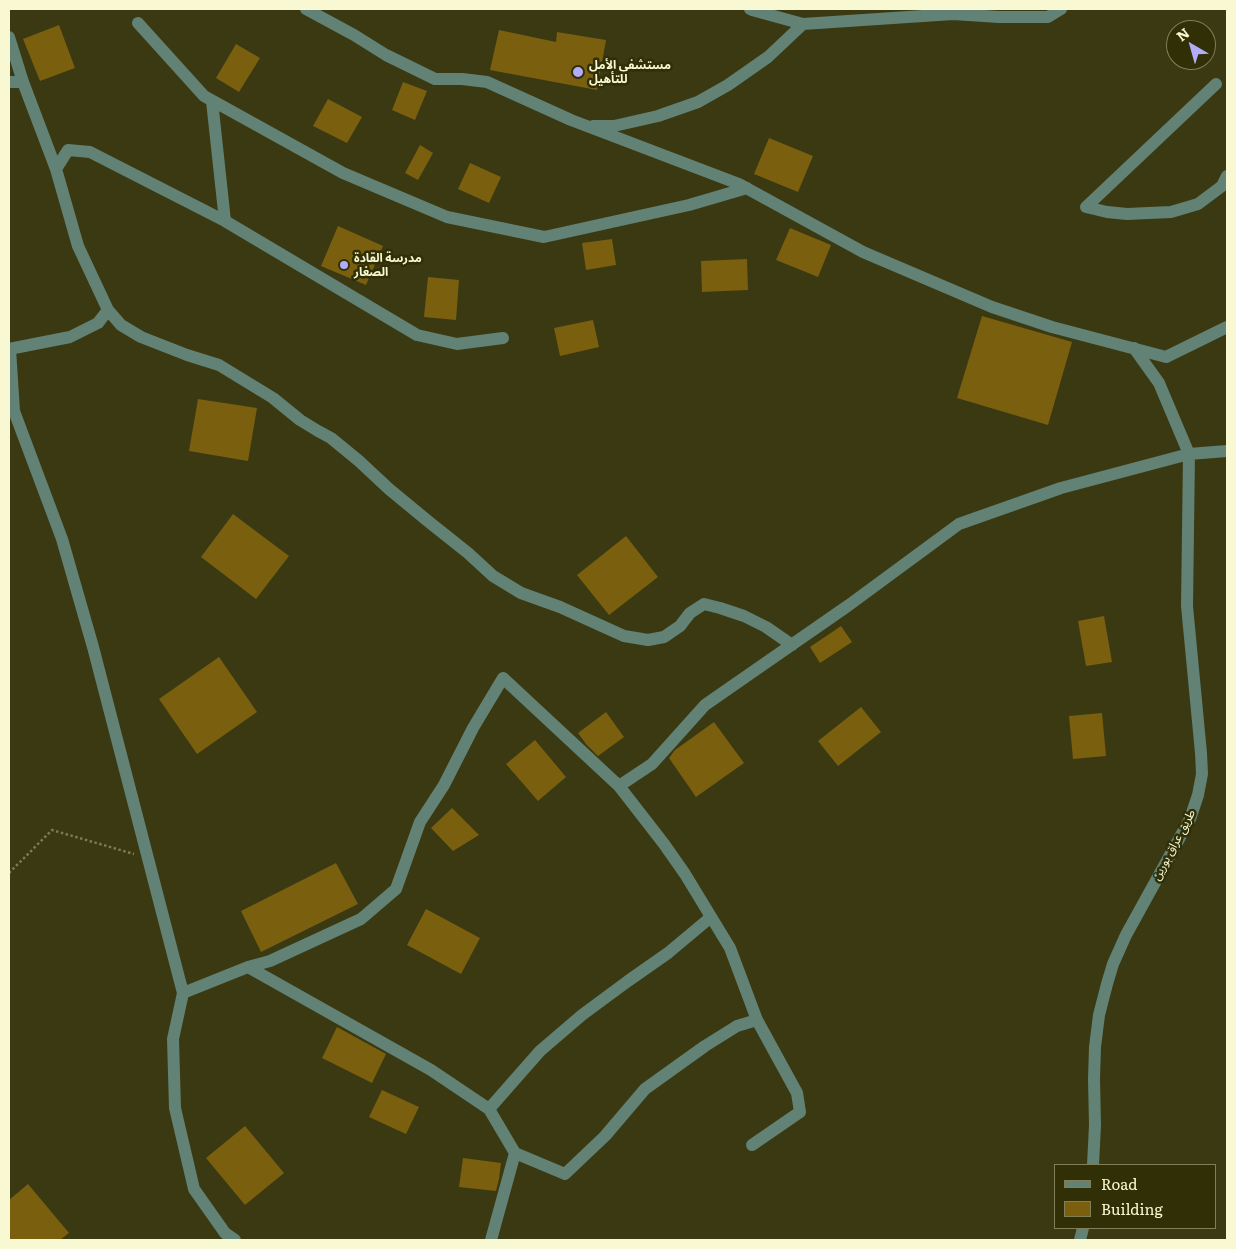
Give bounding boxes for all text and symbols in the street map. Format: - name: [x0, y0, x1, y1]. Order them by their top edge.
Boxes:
- north arrow: [1166, 20, 1216, 70]
- text: N: [1172, 22, 1193, 45]
- place label: مستشفى الأمل للتأهيل: [589, 58, 671, 86]
- marker: مستشفى الأمل للتأهيل: [571, 65, 585, 79]
- place label: مدرسة القادة الصغار: [354, 251, 422, 279]
- marker: مدرسة القادة الصغار: [338, 259, 350, 271]
- street label: طريق عراق بورين: [1149, 807, 1199, 883]
- legend: [1054, 1164, 1216, 1229]
- text: Road: [1101, 1172, 1137, 1195]
- text: Building: [1101, 1197, 1163, 1220]

